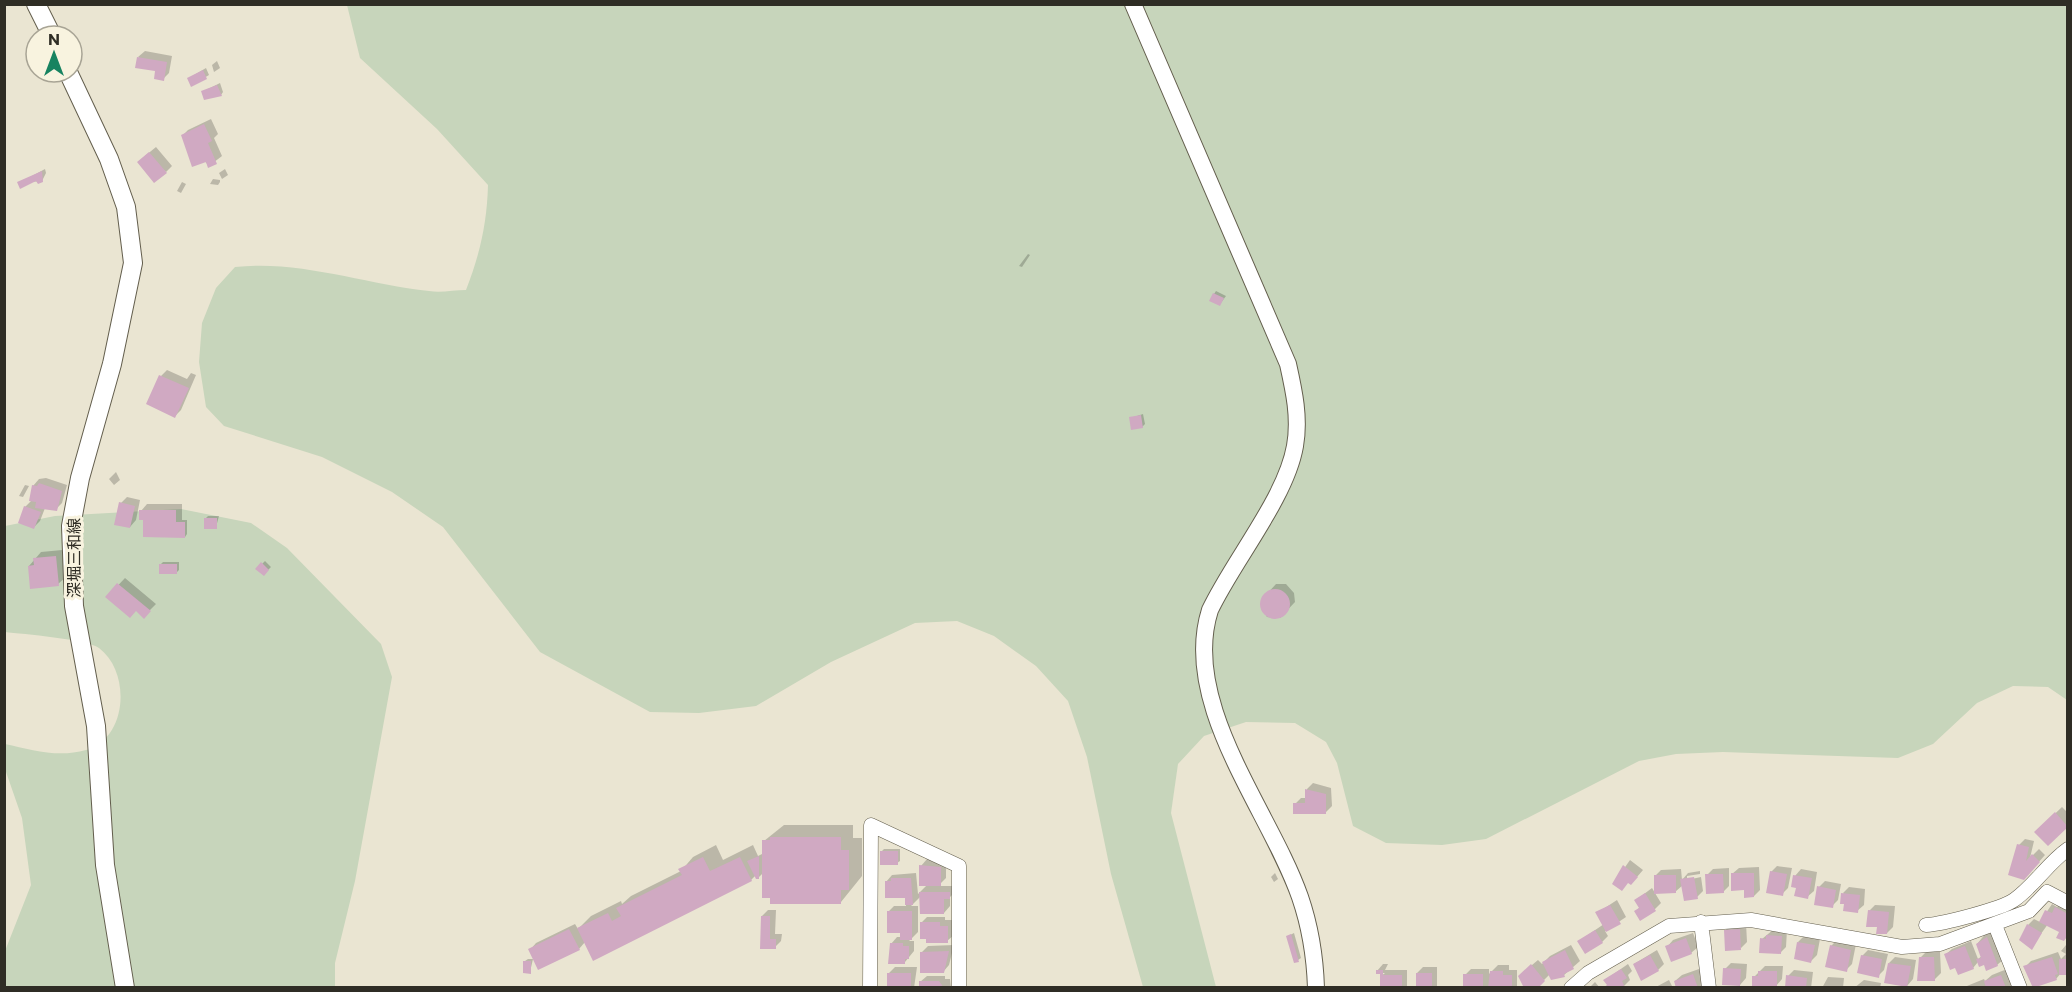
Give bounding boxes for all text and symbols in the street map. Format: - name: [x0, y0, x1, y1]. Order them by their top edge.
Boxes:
- north arrow: [24, 24, 84, 84]
- text: N: [48, 29, 60, 48]
- street label: 深堀三和線: [64, 518, 83, 598]

